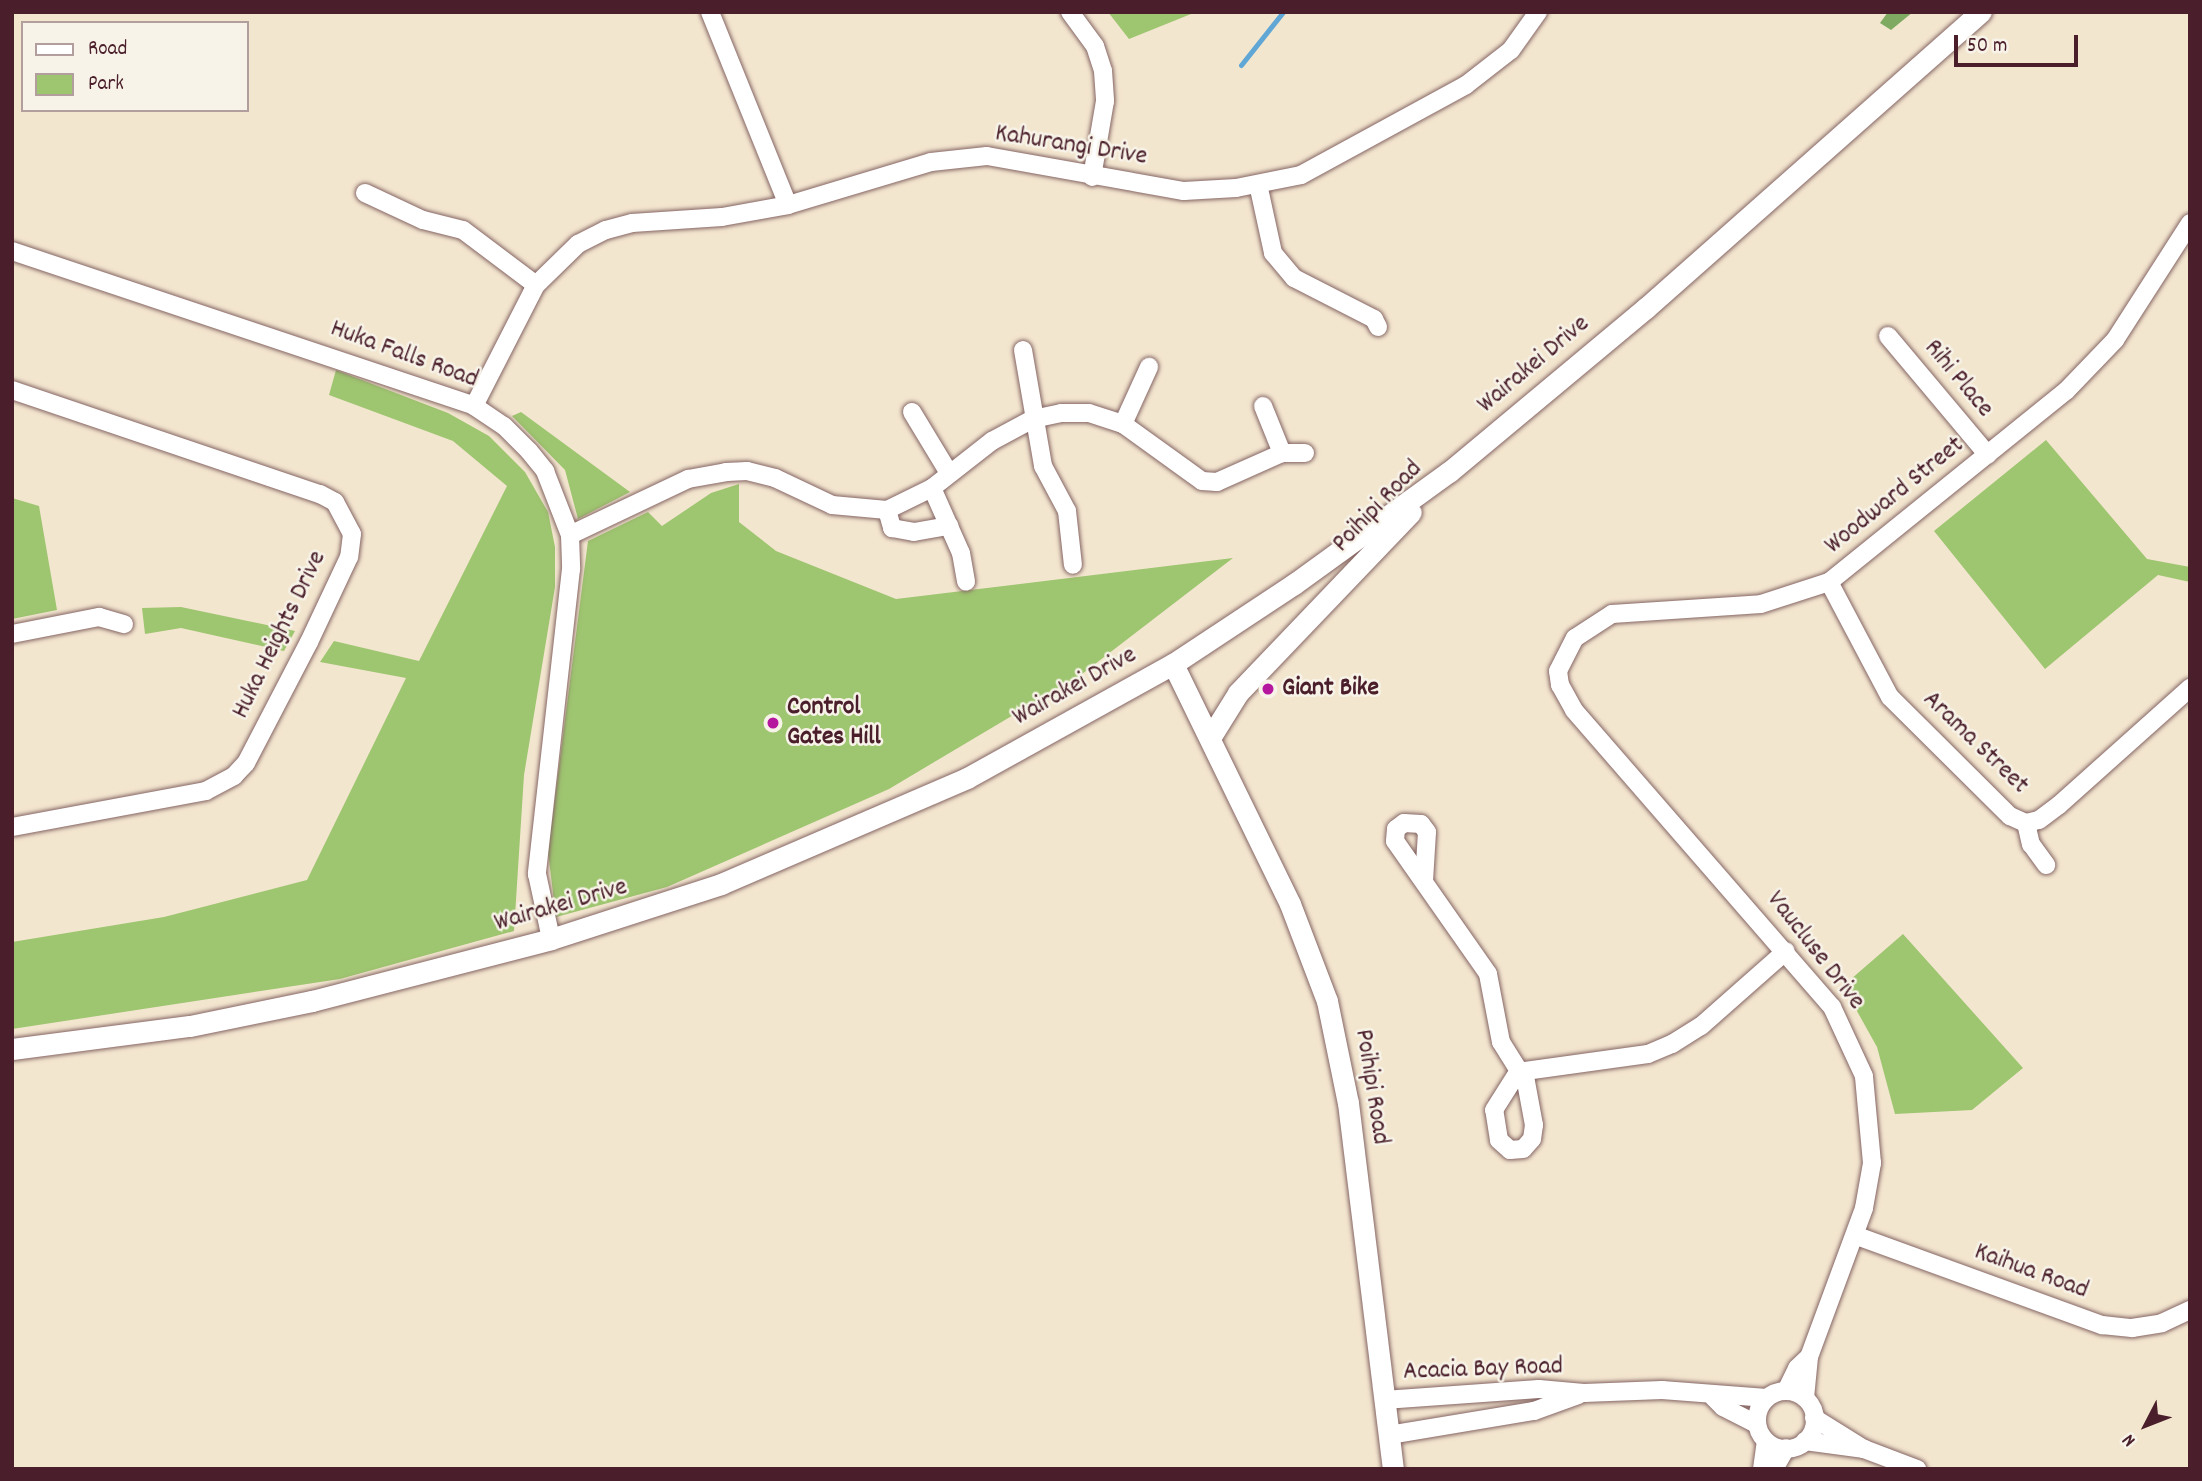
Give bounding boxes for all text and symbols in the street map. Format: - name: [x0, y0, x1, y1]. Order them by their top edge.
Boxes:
- legend: [21, 21, 248, 112]
- scale bar: [1957, 21, 2081, 65]
- text: 50 m: [1967, 32, 2007, 62]
- text: Road: [88, 35, 127, 65]
- text: Park: [88, 70, 124, 100]
- street label: Kahurangi Drive: [993, 119, 1149, 173]
- street label: Wairakei Drive: [1472, 309, 1596, 421]
- street label: Huka Falls Road: [326, 314, 482, 396]
- street label: Rihi Place: [1916, 334, 2000, 424]
- street label: Woodward Street: [1819, 430, 1971, 562]
- street label: Poihipi Road: [1326, 454, 1430, 560]
- street label: Huka Heights Drive: [226, 546, 334, 724]
- street label: Wairakei Drive: [1008, 640, 1142, 734]
- place label: Giant Bike: [1282, 673, 1379, 705]
- marker: Giant Bike: [1260, 681, 1276, 697]
- street label: Arama Street: [1916, 685, 2034, 801]
- place label: Control Gates Hill: [787, 692, 881, 754]
- marker: Control Gates Hill: [765, 715, 781, 731]
- street label: Wairakei Drive: [491, 872, 631, 940]
- street label: Vaucluse Drive: [1759, 885, 1871, 1017]
- street label: Poihipi Road: [1347, 1027, 1395, 1147]
- street label: Kaihua Road: [1970, 1237, 2092, 1307]
- street label: Acacia Bay Road: [1403, 1352, 1563, 1388]
- north arrow: [2111, 1390, 2181, 1460]
- text: N: [2117, 1427, 2143, 1452]

